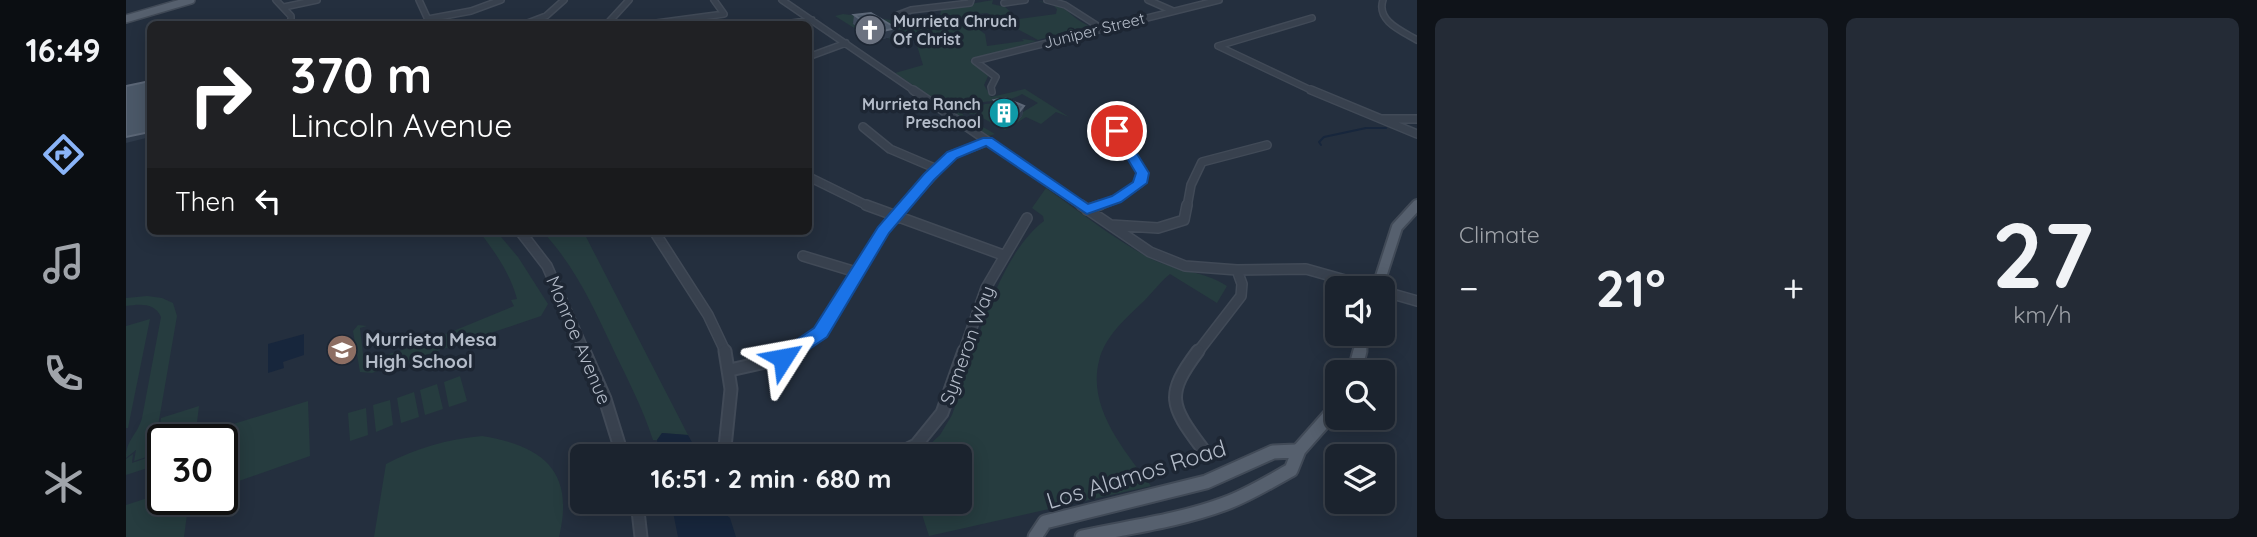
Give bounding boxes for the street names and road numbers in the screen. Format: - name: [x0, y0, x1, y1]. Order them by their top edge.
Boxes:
- street label: Juniper Street: [1041, 8, 1147, 52]
- street label: Monroe Avenue: [541, 272, 617, 408]
- street label: Symeron Way: [934, 282, 1000, 408]
- street label: Los Alamos Road: [1043, 433, 1229, 515]

